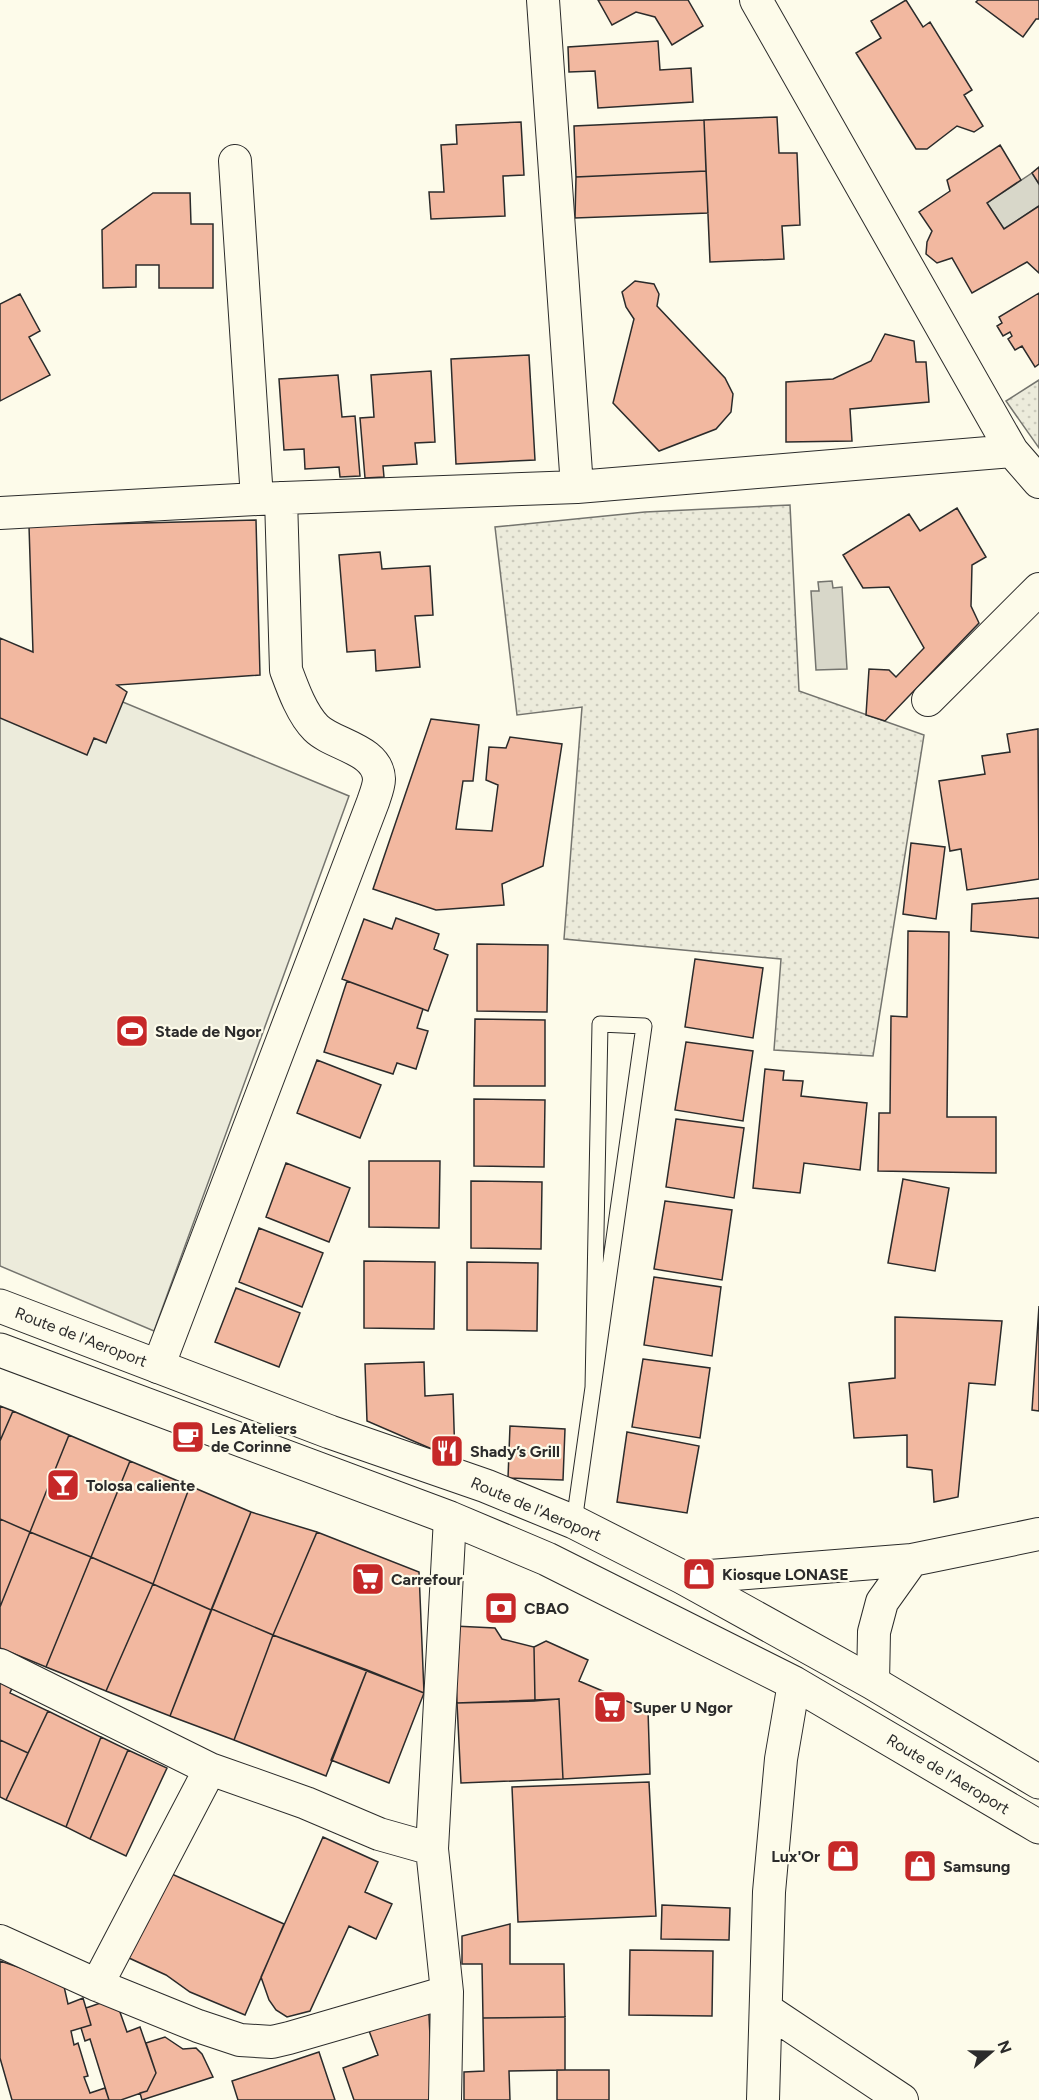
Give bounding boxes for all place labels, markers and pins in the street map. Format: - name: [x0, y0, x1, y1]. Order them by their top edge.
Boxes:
- sports icon: Stade de Ngor: [114, 1013, 150, 1049]
- place label: Stade de Ngor: [155, 1022, 261, 1041]
- cafe icon: Les Ateliers de Corinne: [170, 1419, 206, 1455]
- place label: Les Ateliers de Corinne: [211, 1419, 297, 1456]
- restaurant icon: Shady’s Grill: [429, 1433, 465, 1469]
- place label: Shady’s Grill: [470, 1442, 560, 1461]
- bar icon: Tolosa caliente: [45, 1467, 81, 1503]
- place label: Tolosa caliente: [86, 1476, 195, 1495]
- shop icon: Kiosque LONASE: [681, 1556, 717, 1592]
- supermarket icon: Carrefour: [350, 1561, 386, 1597]
- place label: Kiosque LONASE: [722, 1565, 849, 1584]
- place label: Carrefour: [391, 1570, 463, 1589]
- bank icon: CBAO: [483, 1590, 519, 1626]
- place label: CBAO: [524, 1599, 569, 1618]
- supermarket icon: Super U Ngor: [592, 1689, 628, 1725]
- place label: Super U Ngor: [633, 1698, 733, 1717]
- shop icon: Lux'Or: [825, 1838, 861, 1874]
- place label: Lux'Or: [771, 1847, 820, 1866]
- shop icon: Samsung: [902, 1848, 938, 1884]
- place label: Samsung: [943, 1857, 1010, 1876]

